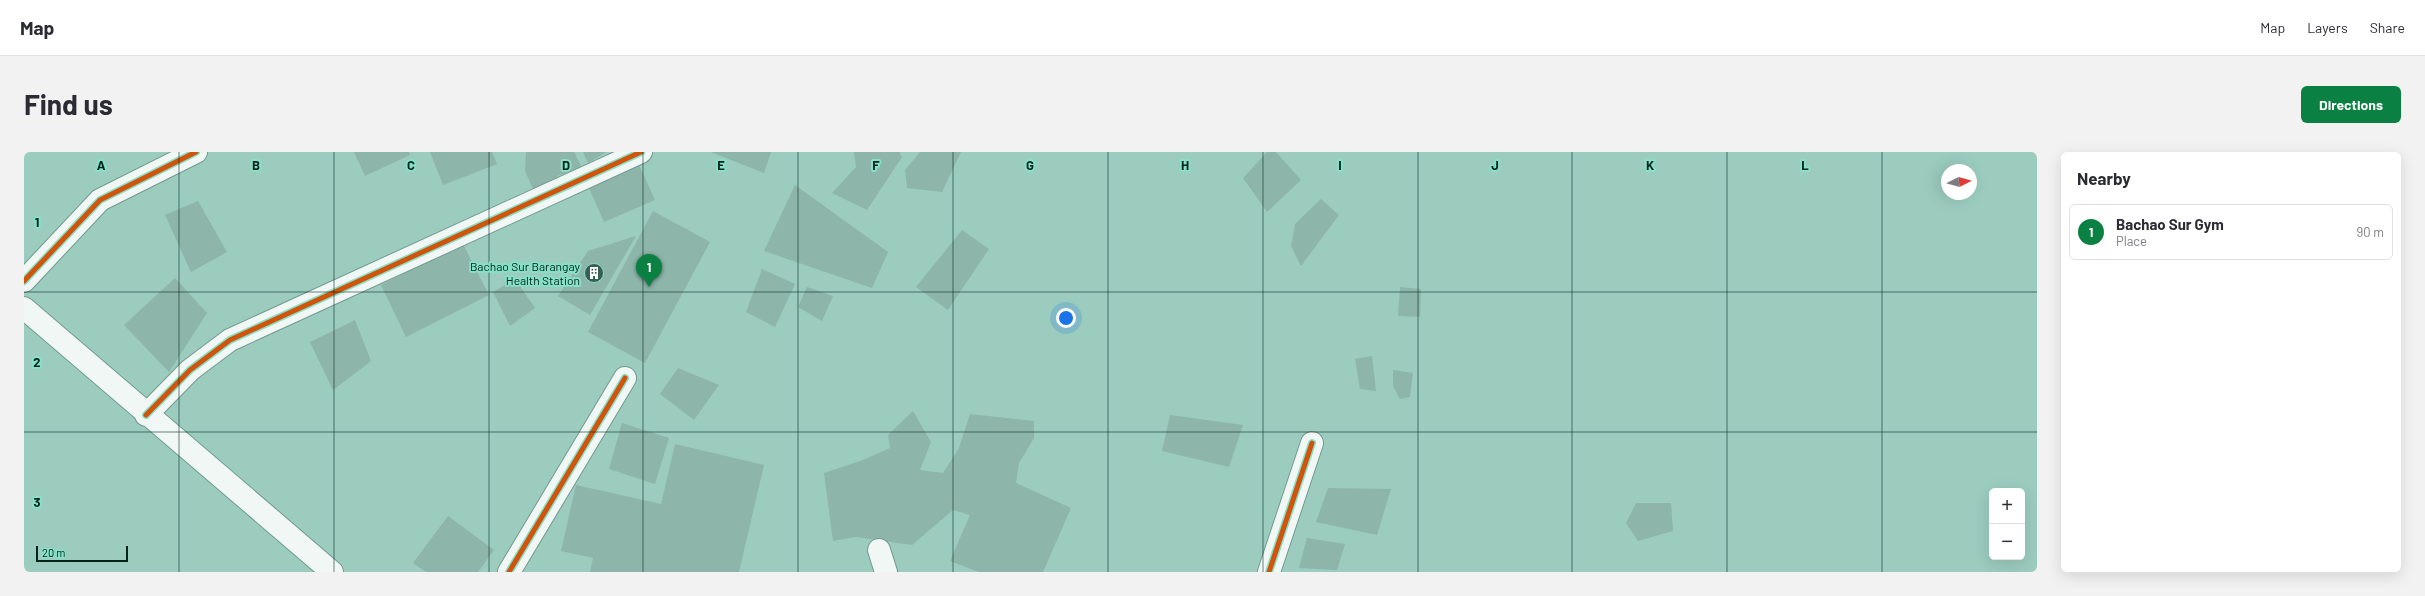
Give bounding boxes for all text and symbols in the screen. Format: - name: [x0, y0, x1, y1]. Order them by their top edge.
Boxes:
- text: Map: [20, 16, 54, 39]
- text: Map: [2260, 19, 2285, 36]
- text: Layers: [2307, 19, 2348, 36]
- text: Share: [2370, 19, 2405, 36]
- button: Directions: [2301, 86, 2401, 123]
- text: Find us: [24, 87, 113, 121]
- text: A: [97, 157, 106, 173]
- text: B: [252, 157, 260, 173]
- text: C: [407, 157, 415, 173]
- text: D: [562, 157, 570, 173]
- text: E: [717, 157, 725, 173]
- text: F: [872, 157, 880, 173]
- text: G: [1026, 157, 1034, 173]
- text: H: [1181, 157, 1189, 173]
- text: I: [1338, 157, 1342, 173]
- text: J: [1491, 157, 1499, 173]
- text: K: [1646, 157, 1654, 173]
- text: L: [1801, 157, 1809, 173]
- north arrow: [1941, 164, 1977, 200]
- text: Nearby: [2077, 168, 2131, 188]
- text: 1: [35, 214, 39, 230]
- text: Bachao Sur Gym: [2116, 215, 2224, 233]
- text: 1: [2089, 224, 2093, 240]
- text: 90 m: [2357, 224, 2384, 240]
- text: Place: [2116, 233, 2147, 249]
- pin: 1: [636, 254, 662, 287]
- place label: Bachao Sur Barangay Health Station: [470, 259, 580, 287]
- building icon: Bachao Sur Barangay Health Station: [583, 262, 605, 284]
- your location: [1056, 308, 1076, 328]
- text: 2: [33, 354, 41, 370]
- map controls: [1989, 488, 2025, 560]
- button: +: [1989, 488, 2025, 524]
- text: 3: [33, 494, 41, 510]
- button: −: [1989, 524, 2025, 560]
- scale bar: [36, 544, 128, 563]
- text: 20 m: [42, 546, 65, 559]

